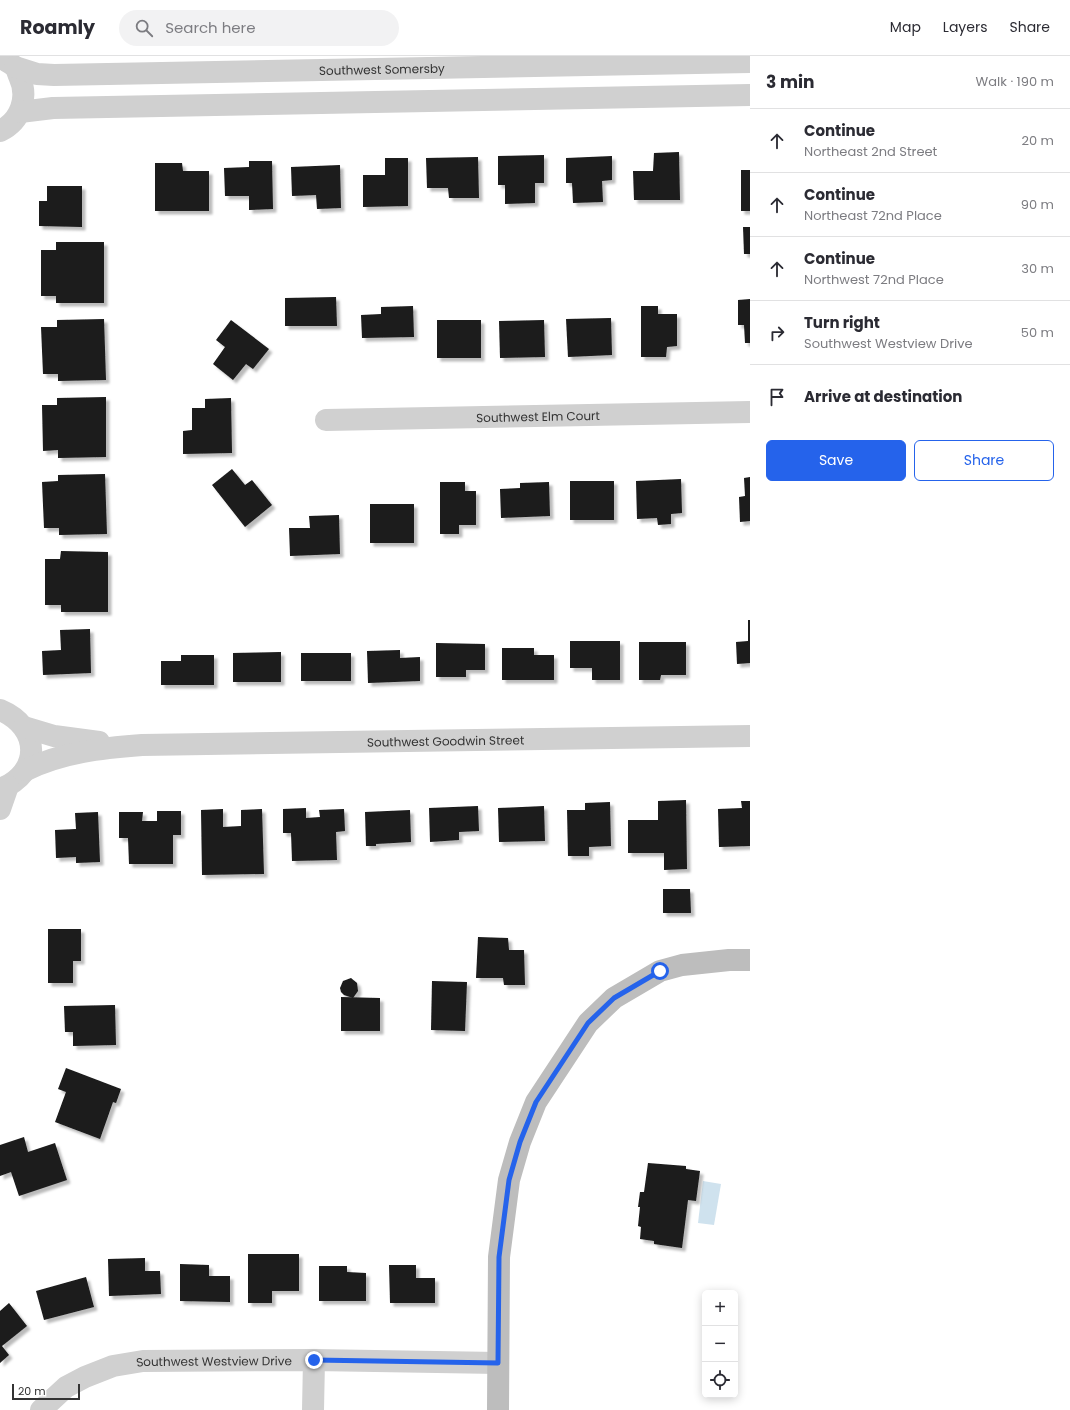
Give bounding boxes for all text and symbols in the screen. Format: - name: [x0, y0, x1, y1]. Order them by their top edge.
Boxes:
- search box: [119, 10, 399, 46]
- text: Roamly: [20, 14, 95, 41]
- icon: search: [133, 17, 155, 39]
- text: Search here: [165, 17, 256, 38]
- text: Map: [890, 17, 921, 37]
- text: Layers: [943, 17, 987, 37]
- text: Share: [1009, 17, 1050, 37]
- street label: Southwest Somersby: [319, 59, 445, 79]
- text: 3 min: [766, 70, 814, 94]
- text: Walk · 190 m: [976, 72, 1054, 91]
- text: Continue: [804, 120, 875, 141]
- icon: ahead: [766, 130, 788, 152]
- text: 20 m: [1021, 131, 1054, 150]
- text: Northeast 2nd Street: [804, 142, 937, 161]
- text: Continue: [804, 184, 875, 205]
- icon: ahead: [766, 194, 788, 216]
- text: 90 m: [1021, 195, 1054, 214]
- text: Northeast 72nd Place: [804, 206, 942, 225]
- text: Continue: [804, 248, 875, 269]
- icon: ahead: [766, 258, 788, 280]
- text: 30 m: [1021, 259, 1054, 278]
- text: Northwest 72nd Place: [804, 270, 944, 289]
- text: Turn right: [804, 312, 880, 333]
- icon: right: [766, 322, 788, 344]
- text: 50 m: [1021, 323, 1054, 342]
- text: Southwest Westview Drive: [804, 334, 973, 353]
- icon: arrive: [766, 386, 788, 408]
- text: Arrive at destination: [804, 386, 962, 407]
- street label: Southwest Elm Court: [476, 406, 600, 426]
- button: Save: [766, 440, 906, 481]
- button: Share: [914, 440, 1054, 481]
- street label: Southwest Goodwin Street: [367, 731, 524, 750]
- route start: [651, 962, 669, 980]
- map controls: [702, 1290, 738, 1398]
- button: +: [702, 1290, 738, 1326]
- button: −: [702, 1326, 738, 1362]
- route end: [305, 1351, 323, 1369]
- street label: Southwest Westview Drive: [135, 1352, 292, 1371]
- button: locate: [702, 1362, 738, 1398]
- scale bar: [12, 1382, 80, 1401]
- text: 20 m: [18, 1383, 46, 1399]

